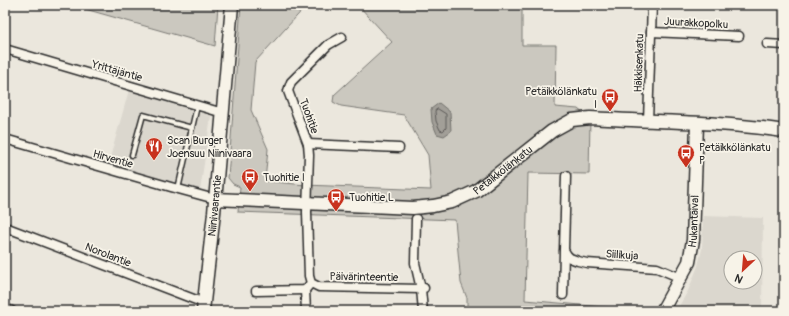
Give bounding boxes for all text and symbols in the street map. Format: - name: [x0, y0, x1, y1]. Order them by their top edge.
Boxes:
- street label: Juurakkopolku: [664, 15, 728, 31]
- street label: Häkkisenkatu: [631, 33, 647, 93]
- street label: Yrittäjäntie: [89, 57, 144, 85]
- place label: Petäikkölänkatu I: [525, 85, 597, 111]
- bus stop icon: Petäikkölänkatu I: [600, 87, 620, 112]
- street label: Tuohitie: [297, 97, 322, 136]
- place label: Scan Burger Joensuu Niinivaara: [167, 134, 252, 160]
- restaurant icon: Scan Burger Joensuu Niinivaara: [144, 136, 164, 161]
- place label: Petäikkölänkatu P: [699, 141, 771, 167]
- street label: Petäikkölänkatu: [470, 143, 535, 197]
- bus stop icon: Petäikkölänkatu P: [676, 143, 696, 168]
- street label: Hirventie: [92, 147, 135, 171]
- bus stop icon: Tuohitie I: [240, 167, 260, 192]
- place label: Tuohitie I: [263, 171, 305, 184]
- street label: Niinivaarantie: [205, 174, 224, 237]
- bus stop icon: Tuohitie L: [326, 187, 346, 212]
- place label: Tuohitie L: [349, 191, 394, 204]
- street label: Hukantaival: [685, 195, 701, 249]
- street label: Norolantie: [83, 240, 133, 270]
- street label: Siilikuja: [605, 247, 639, 263]
- north arrow: [723, 250, 763, 290]
- street label: Päivärinteentie: [330, 270, 399, 284]
- text: N: [732, 271, 745, 286]

